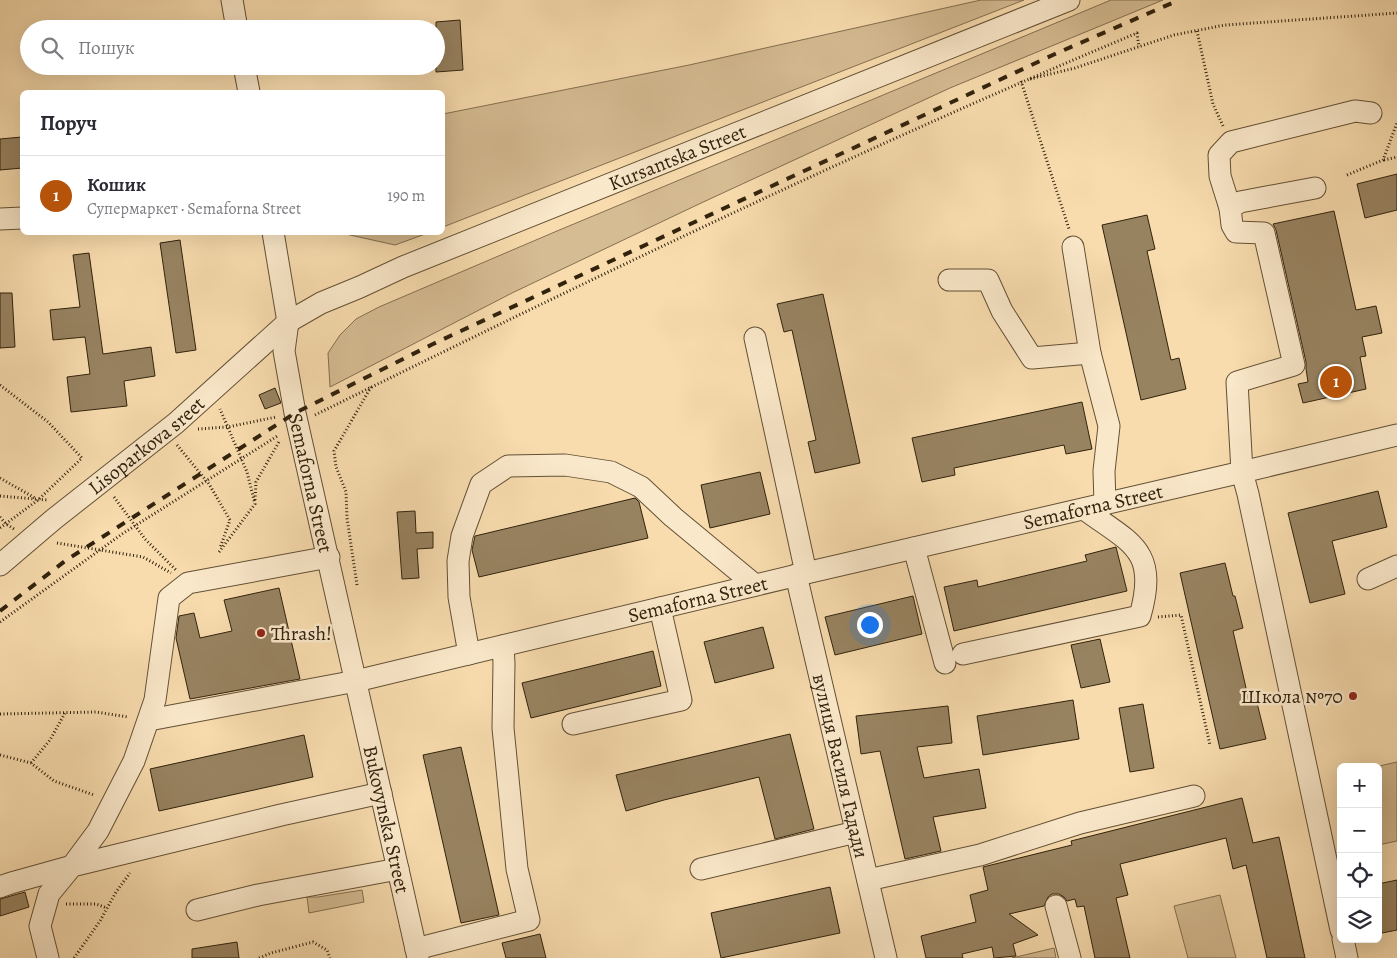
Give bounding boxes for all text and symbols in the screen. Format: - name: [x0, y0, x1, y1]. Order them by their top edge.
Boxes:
- search box: [20, 20, 445, 75]
- icon: search: [38, 34, 66, 62]
- text: Пошук: [78, 35, 135, 61]
- text: Поруч: [40, 109, 97, 137]
- street label: Kursantska Street: [605, 118, 750, 197]
- text: Кошик: [87, 172, 146, 198]
- text: 1: [53, 185, 59, 207]
- text: 190 m: [387, 185, 425, 207]
- text: Супермаркет · Semaforna Street: [87, 198, 301, 220]
- pin: 1: [1320, 363, 1352, 401]
- street label: Lisoparkova sreet: [83, 390, 211, 501]
- street label: Semaforna Street: [281, 410, 339, 556]
- street label: Semaforna Street: [1021, 478, 1166, 536]
- street label: Semaforna Street: [625, 570, 771, 629]
- your location: [857, 612, 883, 638]
- place label: Thrash!: [271, 620, 332, 647]
- marker: Thrash!: [255, 627, 267, 639]
- street label: вулиця Василя Гадади: [806, 671, 875, 861]
- place label: Школа №70: [1241, 683, 1343, 710]
- marker: Школа №70: [1347, 690, 1359, 702]
- street label: Bukovynska Street: [356, 743, 416, 896]
- map controls: [1337, 763, 1382, 943]
- button: +: [1337, 763, 1382, 808]
- button: −: [1337, 808, 1382, 853]
- button: locate: [1337, 853, 1382, 898]
- button: layers: [1337, 898, 1382, 943]

